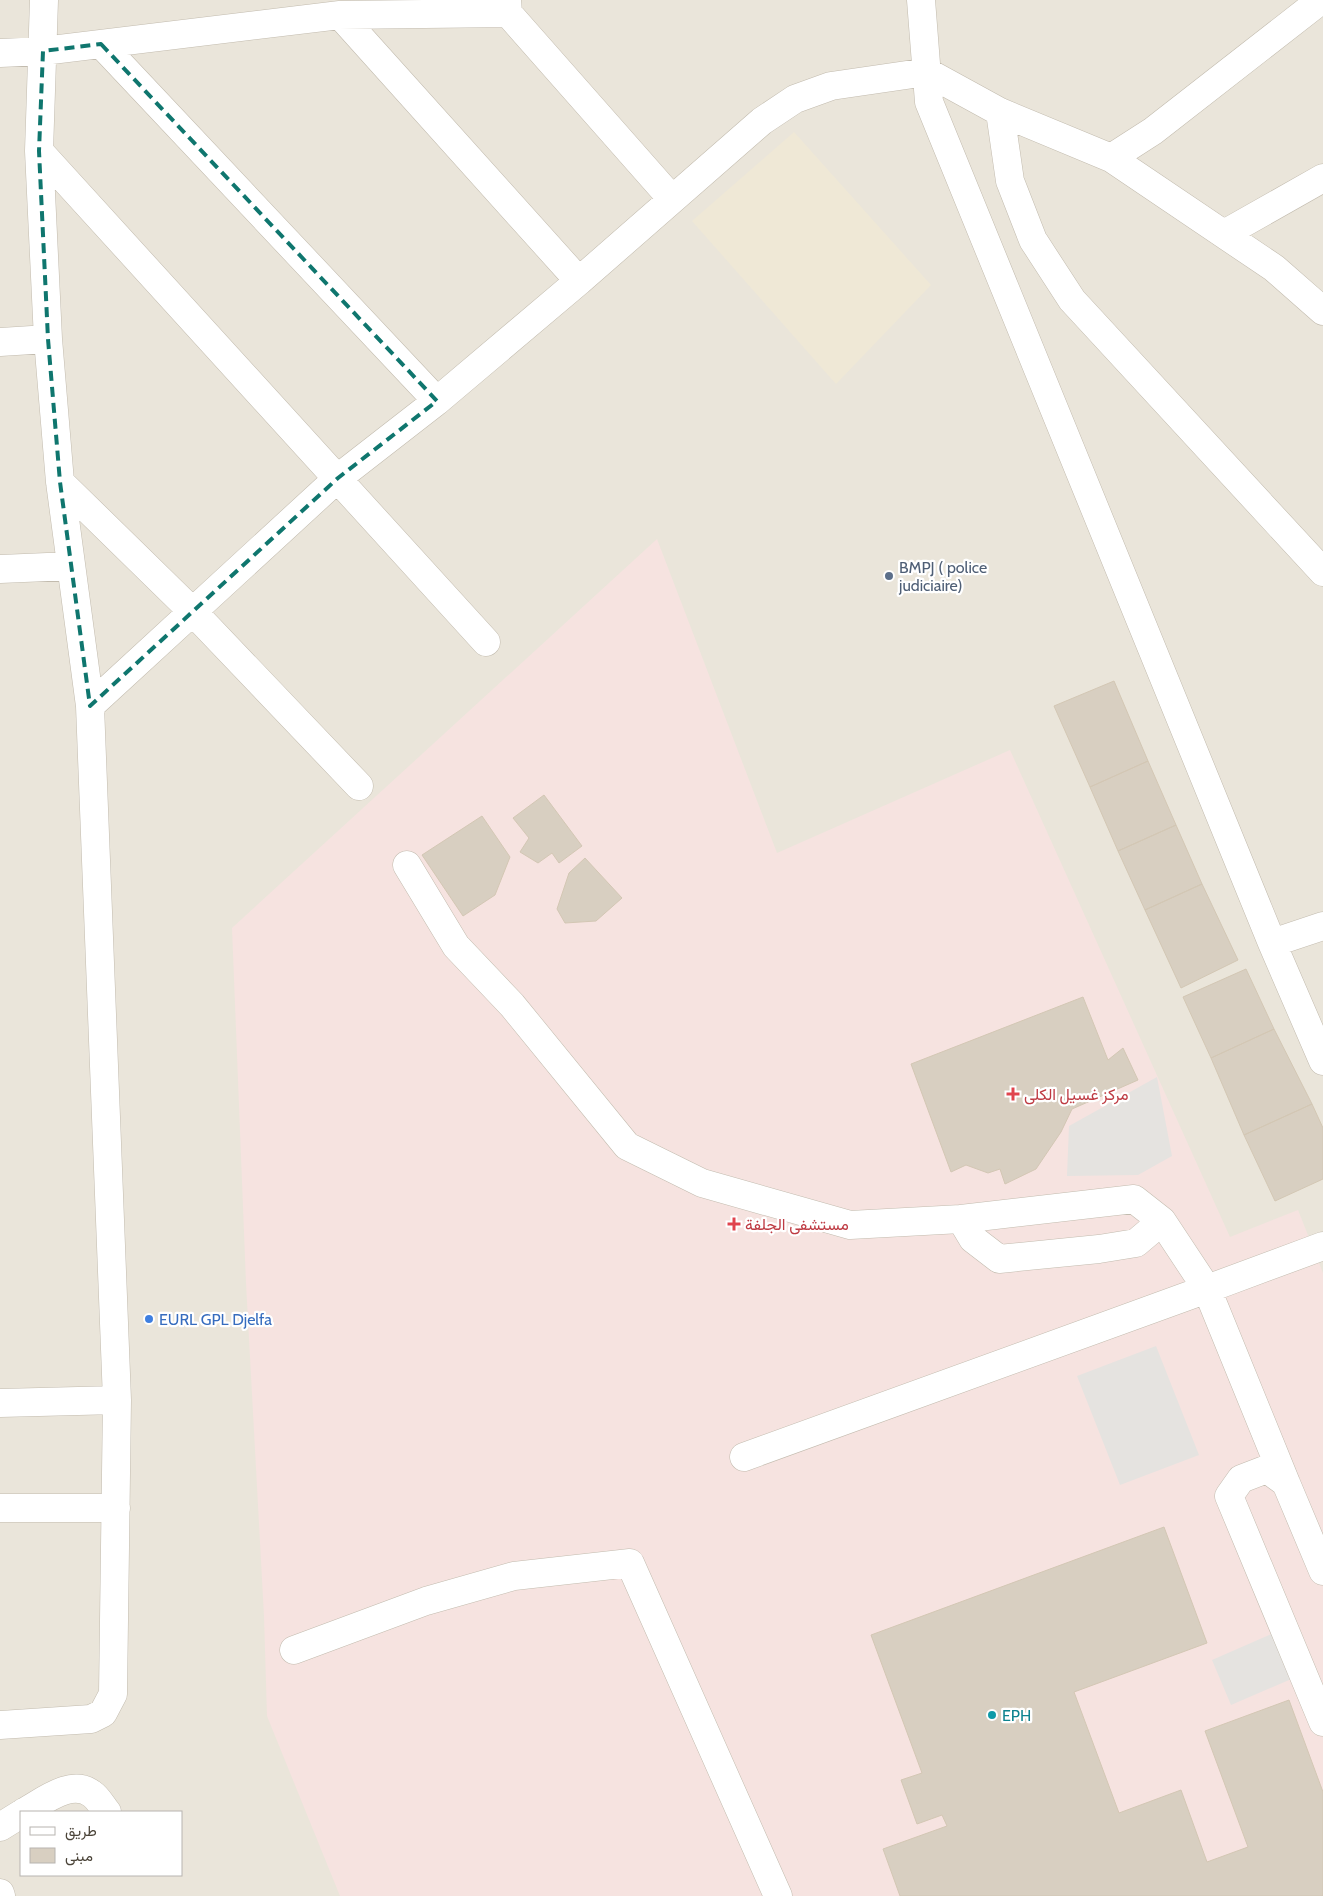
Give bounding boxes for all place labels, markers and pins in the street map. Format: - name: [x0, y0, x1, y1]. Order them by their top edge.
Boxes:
- place label: BMPJ ( police judiciaire): [898, 558, 987, 595]
- marker: BMPJ ( police judiciaire): [883, 570, 895, 582]
- place label: مركز غسيل الكلى: [1024, 1085, 1129, 1105]
- marker: مركز غسيل الكلى: [1006, 1087, 1020, 1101]
- place label: مستشفى الجلفة: [745, 1215, 849, 1235]
- marker: مستشفى الجلفة: [727, 1217, 741, 1231]
- place label: EURL GPL Djelfa: [159, 1310, 272, 1329]
- marker: EURL GPL Djelfa: [143, 1313, 155, 1325]
- place label: EPH: [1002, 1706, 1031, 1725]
- marker: EPH: [986, 1709, 998, 1721]

